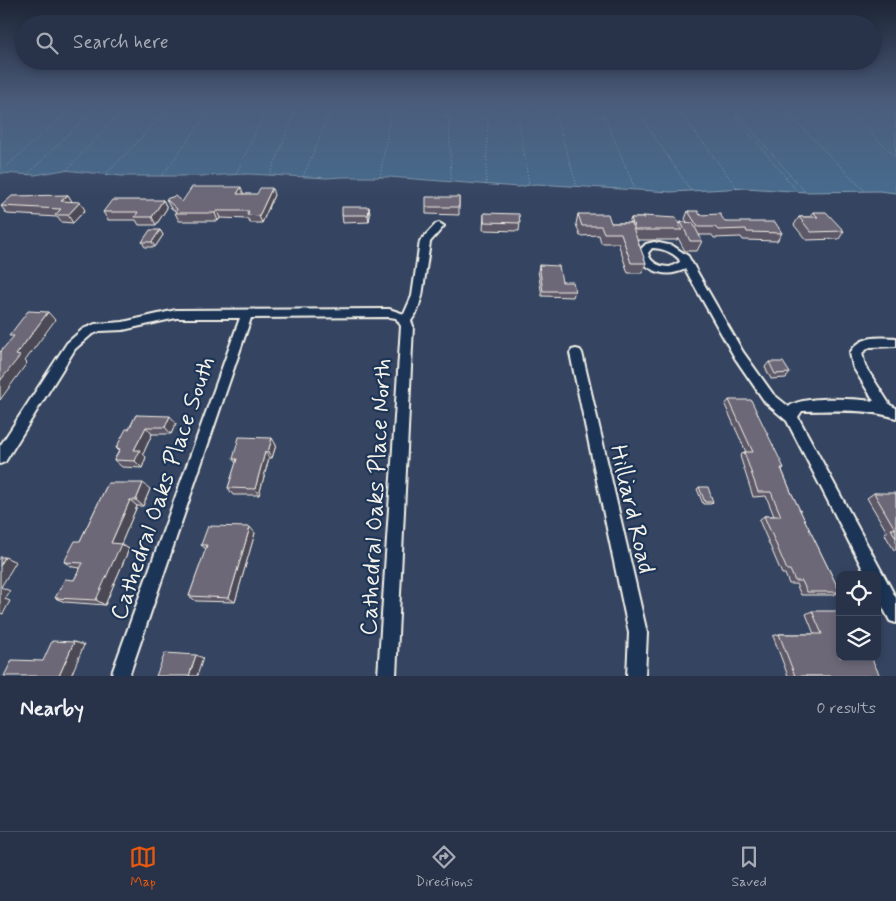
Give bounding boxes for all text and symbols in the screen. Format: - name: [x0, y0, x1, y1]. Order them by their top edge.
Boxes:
- search box: [15, 15, 881, 70]
- icon: search: [33, 29, 61, 57]
- text: Search here: [73, 30, 169, 55]
- street label: Cathedral Oaks Place South: [104, 352, 223, 625]
- street label: Cathedral Oaks Place North: [354, 358, 399, 637]
- street label: Hilliard Road: [602, 442, 661, 577]
- map controls: [836, 571, 881, 661]
- button: locate: [836, 571, 881, 616]
- button: layers: [836, 616, 881, 661]
- text: Nearby: [20, 695, 84, 723]
- text: 0 results: [816, 698, 876, 719]
- tab: Map: [129, 843, 157, 891]
- tab: Directions: [416, 843, 473, 891]
- tab: Saved: [731, 843, 767, 891]

